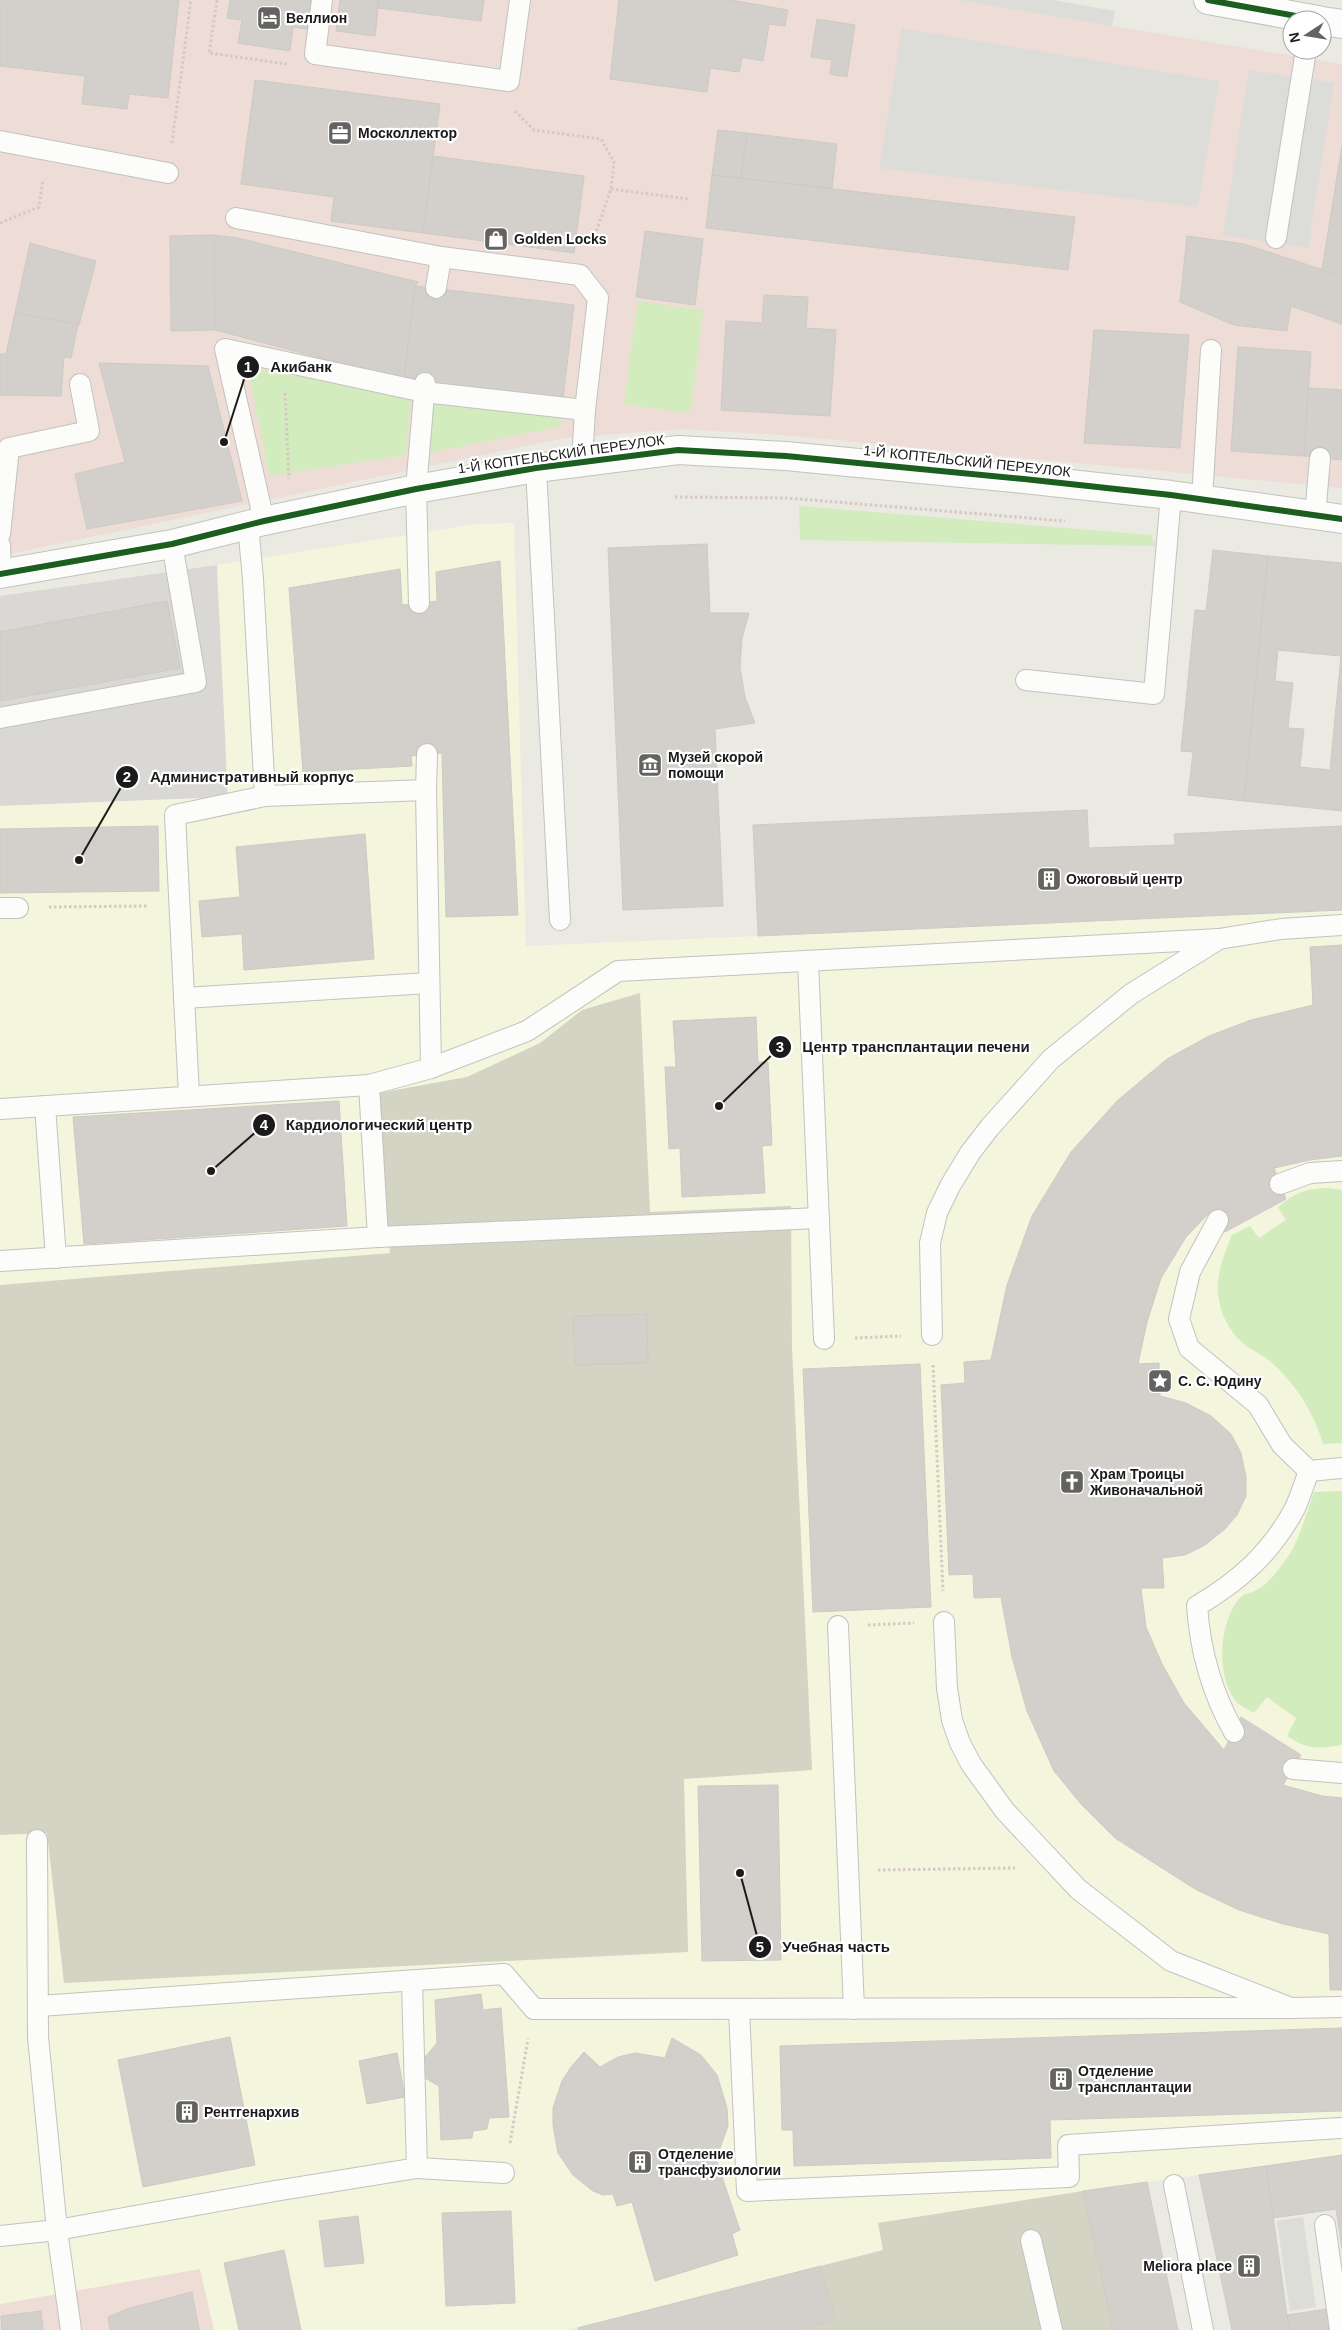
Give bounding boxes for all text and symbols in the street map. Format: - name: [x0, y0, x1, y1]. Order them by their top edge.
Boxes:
- hotel icon: Веллион: [256, 5, 282, 31]
- place label: Веллион: [286, 10, 347, 26]
- north arrow: [1282, 10, 1332, 60]
- text: N: [1285, 31, 1303, 44]
- office icon: Москоллектор: [327, 120, 353, 146]
- place label: Москоллектор: [358, 125, 457, 141]
- shop icon: Golden Locks: [483, 226, 509, 252]
- place label: Golden Locks: [514, 231, 607, 247]
- callout: Акибанк: [235, 352, 342, 382]
- text: 1: [244, 358, 252, 375]
- text: Акибанк: [270, 358, 332, 375]
- street label: 1-Й КОПТЕЛЬСКИЙ ПЕРЕУЛОК: [457, 430, 666, 476]
- street label: 1-Й КОПТЕЛЬСКИЙ ПЕРЕУЛОК: [863, 441, 1072, 480]
- place label: Музей скорой помощи: [668, 749, 763, 781]
- museum icon: Музей скорой помощи: [637, 752, 663, 778]
- callout: Административный корпус: [115, 762, 364, 792]
- text: 2: [123, 768, 131, 785]
- text: Административный корпус: [150, 768, 354, 785]
- building icon: Ожоговый центр: [1036, 866, 1062, 892]
- place label: Ожоговый центр: [1066, 871, 1183, 887]
- callout: Центр трансплантации печени: [767, 1032, 1040, 1062]
- text: 3: [776, 1038, 784, 1055]
- text: Центр трансплантации печени: [802, 1038, 1030, 1055]
- callout: Кардиологический центр: [251, 1110, 483, 1140]
- text: 4: [260, 1116, 269, 1133]
- text: Кардиологический центр: [286, 1116, 472, 1133]
- place icon: С. С. Юдину: [1147, 1368, 1173, 1394]
- place label: С. С. Юдину: [1178, 1373, 1262, 1389]
- place label: Храм Троицы Живоначальной: [1089, 1466, 1203, 1498]
- church icon: Храм Троицы Живоначальной: [1059, 1469, 1085, 1495]
- callout: Учебная часть: [747, 1932, 900, 1962]
- text: 5: [756, 1938, 764, 1955]
- text: Учебная часть: [782, 1938, 890, 1955]
- place label: Отделение трансплантации: [1078, 2063, 1192, 2095]
- building icon: Отделение трансплантации: [1048, 2066, 1074, 2092]
- building icon: Рентгенархив: [174, 2099, 200, 2125]
- place label: Рентгенархив: [204, 2104, 300, 2120]
- place label: Отделение трансфузиологии: [658, 2146, 781, 2178]
- building icon: Отделение трансфузиологии: [627, 2149, 653, 2175]
- building icon: Meliora place: [1236, 2253, 1262, 2279]
- place label: Meliora place: [1143, 2258, 1232, 2274]

